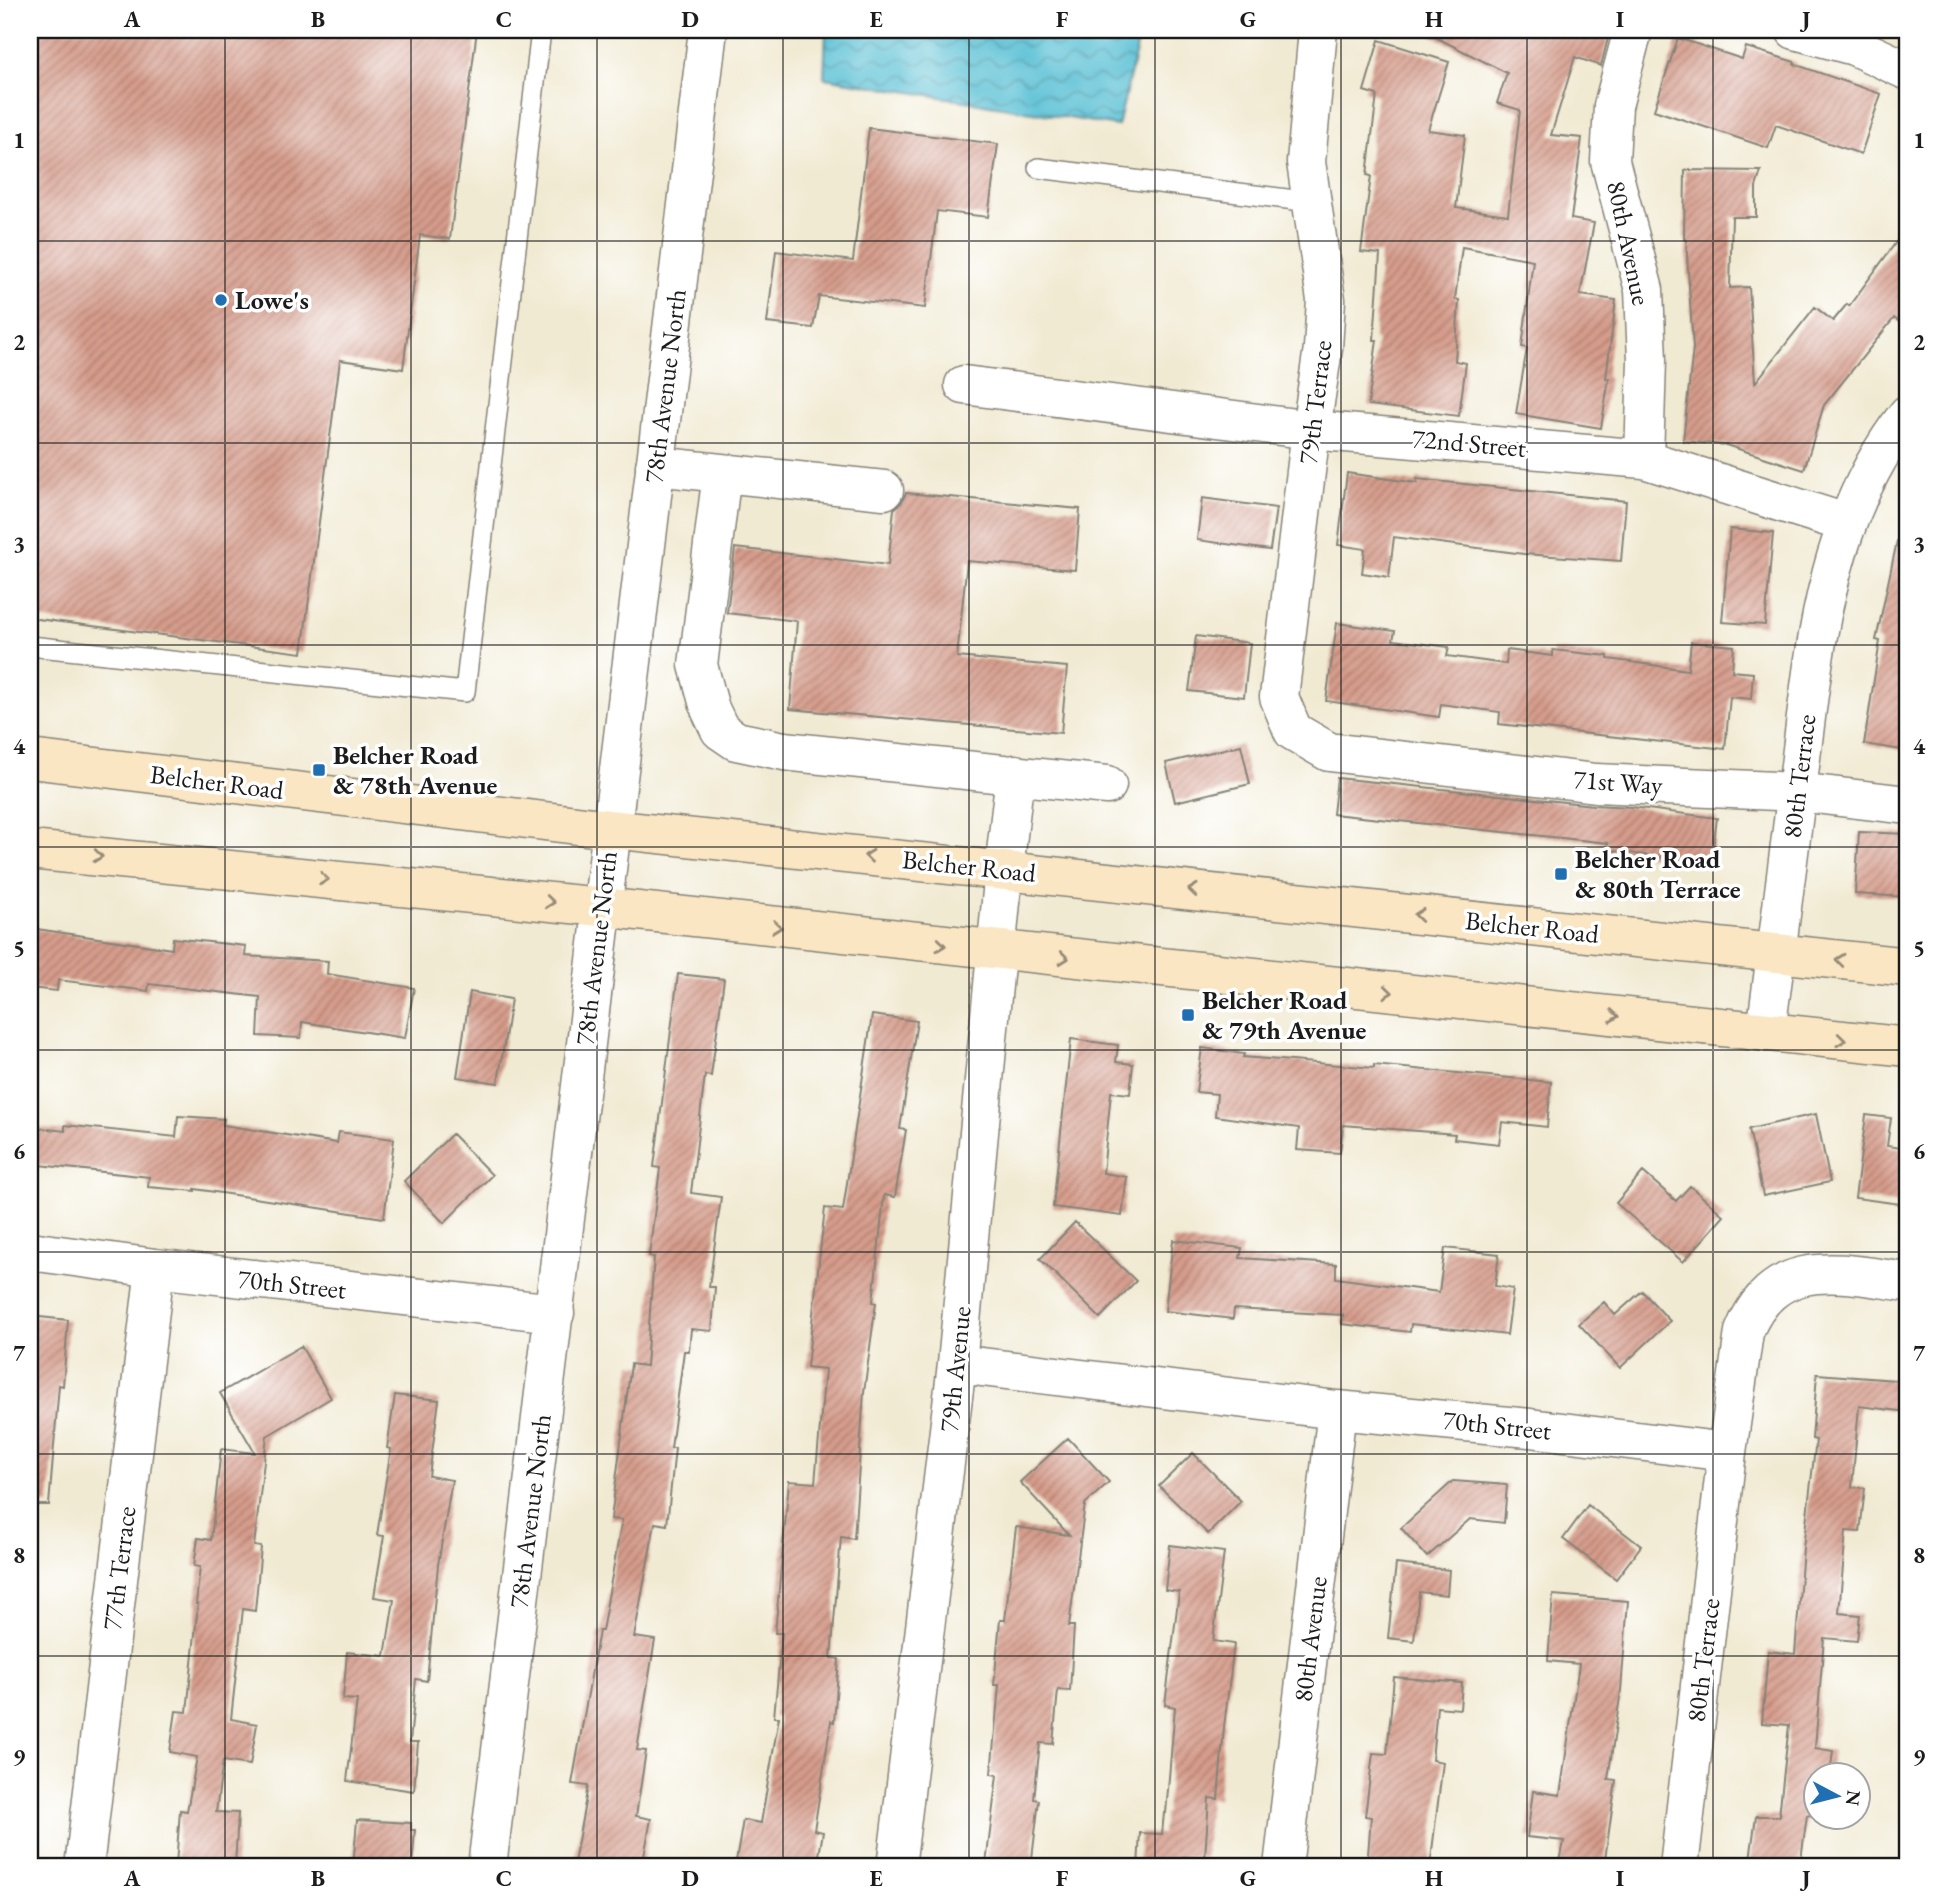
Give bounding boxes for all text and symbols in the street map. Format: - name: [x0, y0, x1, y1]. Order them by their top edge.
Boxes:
- text: A: [123, 4, 141, 34]
- text: B: [311, 4, 325, 34]
- text: C: [496, 4, 512, 34]
- text: D: [681, 4, 699, 34]
- text: E: [869, 4, 883, 34]
- text: F: [1056, 4, 1069, 34]
- text: G: [1240, 4, 1256, 34]
- text: H: [1425, 4, 1443, 34]
- text: I: [1616, 4, 1624, 34]
- text: J: [1800, 4, 1811, 34]
- text: 1: [13, 125, 25, 155]
- text: 1: [1913, 125, 1925, 155]
- street label: 80th Avenue: [1599, 178, 1659, 308]
- place label: Lowe's: [235, 283, 309, 317]
- street label: 78th Avenue North: [636, 287, 694, 485]
- marker: Lowe's: [213, 292, 229, 308]
- text: 2: [13, 327, 25, 357]
- text: 2: [1913, 327, 1925, 357]
- street label: 79th Terrace: [1291, 338, 1339, 466]
- street label: 72nd Street: [1411, 421, 1527, 465]
- text: 3: [13, 529, 25, 559]
- text: 3: [1913, 529, 1925, 559]
- street label: 80th Terrace: [1775, 712, 1823, 840]
- text: 4: [13, 731, 26, 761]
- text: 4: [1913, 731, 1926, 761]
- place label: Belcher Road & 78th Avenue: [333, 738, 498, 802]
- street label: Belcher Road: [148, 757, 286, 807]
- marker: Belcher Road & 78th Avenue: [311, 762, 327, 778]
- street label: 71st Way: [1572, 762, 1664, 802]
- street label: Belcher Road: [901, 842, 1038, 890]
- place label: Belcher Road & 80th Terrace: [1575, 842, 1741, 906]
- one-way arrow: [92, 849, 103, 864]
- street label: 78th Avenue North: [567, 849, 625, 1047]
- one-way arrow: [864, 849, 875, 864]
- marker: Belcher Road & 80th Terrace: [1553, 866, 1569, 882]
- one-way arrow: [318, 872, 330, 887]
- one-way arrow: [1187, 883, 1198, 898]
- one-way arrow: [545, 894, 556, 909]
- street label: Belcher Road: [1464, 903, 1601, 951]
- one-way arrow: [1413, 907, 1425, 922]
- one-way arrow: [771, 919, 782, 934]
- text: 5: [13, 933, 25, 963]
- text: 5: [1913, 933, 1925, 963]
- one-way arrow: [936, 937, 947, 952]
- one-way arrow: [1058, 951, 1070, 966]
- one-way arrow: [1835, 953, 1846, 968]
- place label: Belcher Road & 79th Avenue: [1202, 983, 1367, 1047]
- one-way arrow: [1382, 985, 1394, 1000]
- marker: Belcher Road & 79th Avenue: [1180, 1007, 1196, 1023]
- one-way arrow: [1609, 1008, 1620, 1023]
- one-way arrow: [1835, 1032, 1846, 1047]
- text: 6: [13, 1136, 25, 1166]
- text: 6: [1913, 1136, 1925, 1166]
- street label: 70th Street: [236, 1261, 348, 1307]
- street label: 79th Avenue: [931, 1304, 979, 1434]
- text: 7: [13, 1338, 26, 1368]
- text: 7: [1913, 1338, 1926, 1368]
- street label: 70th Street: [1441, 1402, 1553, 1448]
- street label: 78th Avenue North: [501, 1412, 559, 1610]
- street label: 77th Terrace: [95, 1504, 143, 1632]
- text: 8: [13, 1540, 25, 1570]
- text: 8: [1913, 1540, 1925, 1570]
- street label: 80th Avenue: [1285, 1574, 1335, 1704]
- street label: 80th Terrace: [1679, 1596, 1727, 1724]
- text: 9: [13, 1742, 25, 1772]
- text: 9: [1913, 1742, 1925, 1772]
- north arrow: [1801, 1760, 1871, 1830]
- text: N: [1840, 1789, 1867, 1808]
- text: A: [123, 1863, 141, 1893]
- text: B: [311, 1863, 325, 1893]
- text: C: [496, 1863, 512, 1893]
- text: D: [681, 1863, 699, 1893]
- text: E: [869, 1863, 883, 1893]
- text: F: [1056, 1863, 1069, 1893]
- text: G: [1240, 1863, 1256, 1893]
- text: H: [1425, 1863, 1443, 1893]
- text: I: [1616, 1863, 1624, 1893]
- text: J: [1800, 1863, 1811, 1893]

